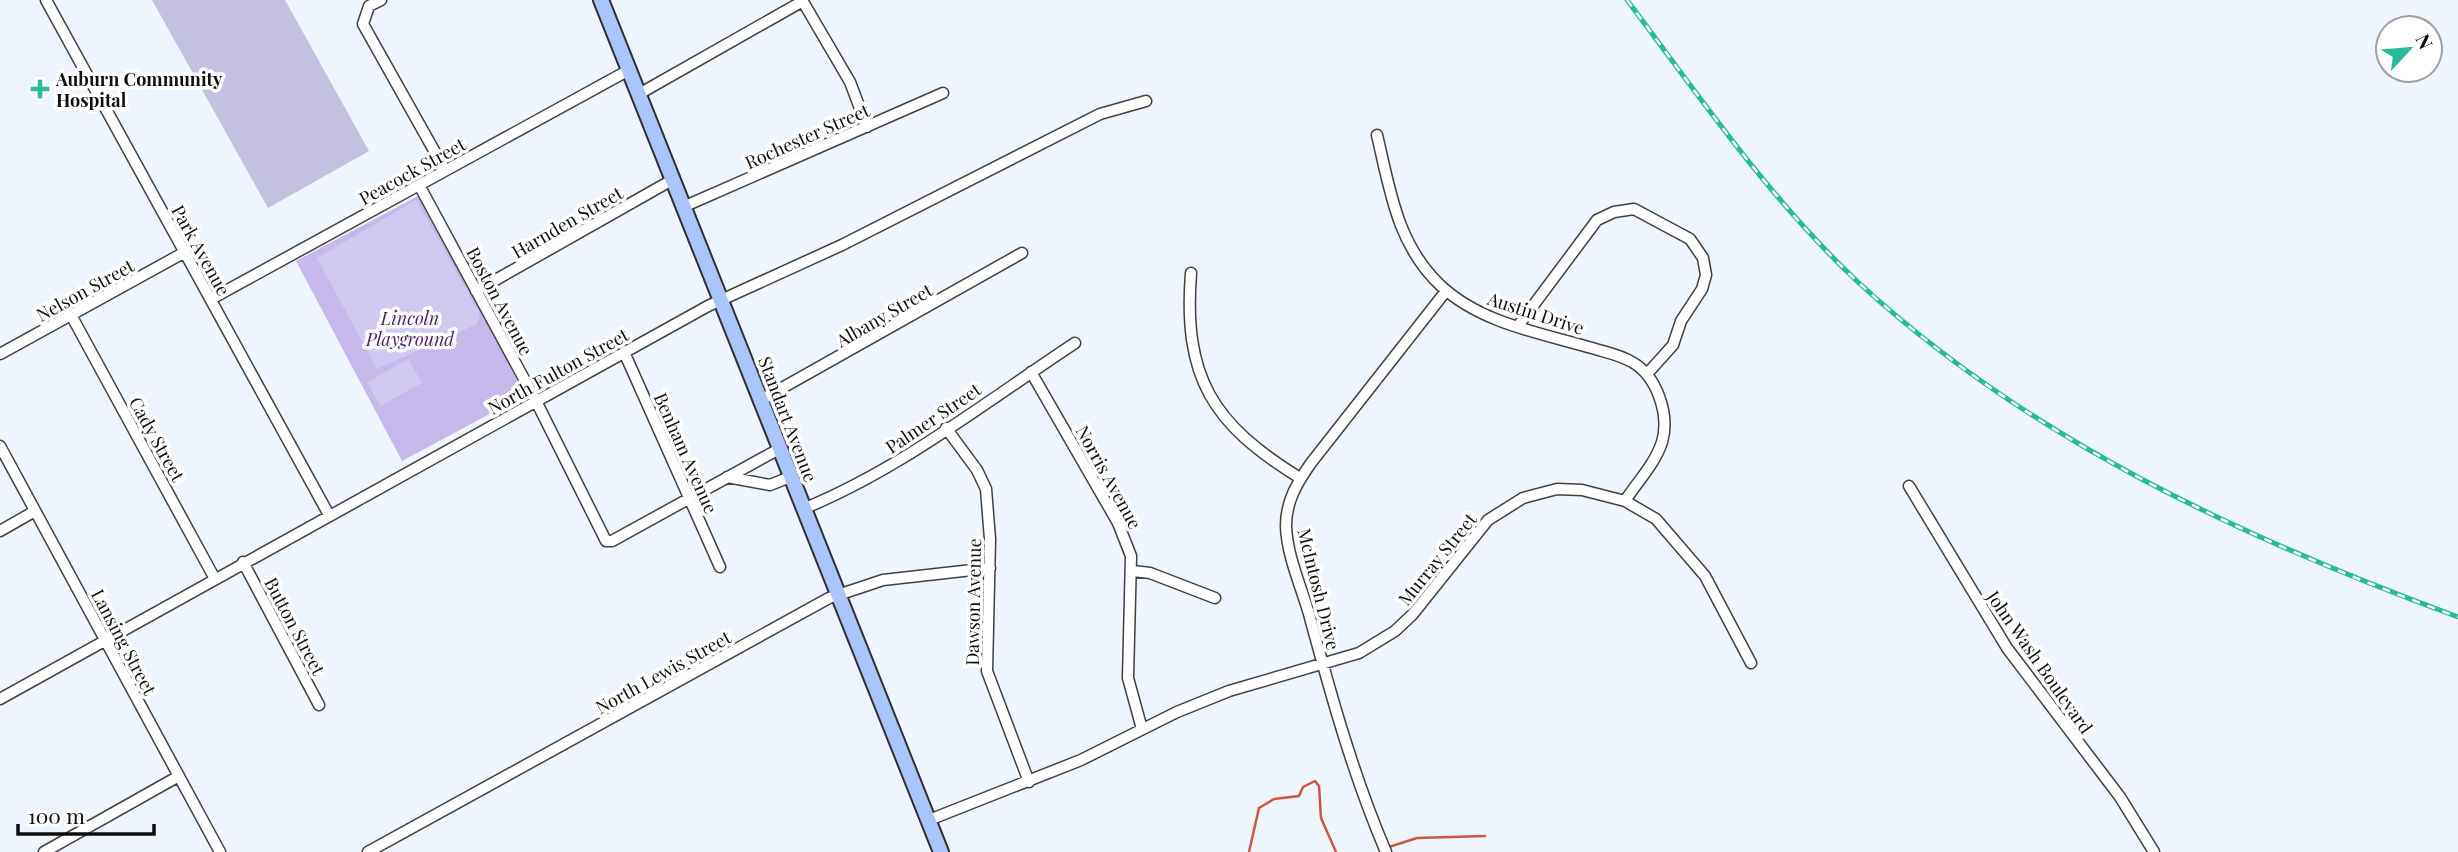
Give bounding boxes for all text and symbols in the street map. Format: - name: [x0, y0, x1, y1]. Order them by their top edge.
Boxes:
- north arrow: [2374, 14, 2444, 84]
- text: N: [2410, 29, 2440, 53]
- place label: Auburn Community Hospital: [55, 67, 223, 112]
- marker: Auburn Community Hospital: [30, 79, 50, 99]
- street label: Rochester Street: [741, 98, 874, 174]
- street label: Peacock Street: [354, 132, 470, 210]
- street label: Harnden Street: [507, 180, 627, 263]
- street label: Park Avenue: [166, 200, 236, 300]
- street label: Boston Avenue: [461, 243, 539, 359]
- street label: Nelson Street: [32, 253, 139, 327]
- street label: Albany Street: [831, 277, 937, 353]
- street label: Austin Drive: [1484, 286, 1587, 340]
- park label: Lincoln Playground: [365, 306, 455, 351]
- street label: North Fulton Street: [483, 322, 633, 420]
- street label: Standart Avenue: [753, 353, 823, 485]
- street label: Palmer Street: [881, 377, 986, 459]
- street label: Benham Avenue: [649, 389, 723, 517]
- street label: Cady Street: [124, 392, 190, 486]
- street label: Norris Avenue: [1071, 421, 1147, 533]
- street label: Murray Street: [1392, 507, 1482, 610]
- street label: McIntosh Drive: [1292, 526, 1346, 652]
- street label: Dawson Avenue: [960, 538, 986, 666]
- street label: Button Street: [259, 573, 331, 679]
- street label: Lansing Street: [86, 585, 162, 700]
- street label: John Wash Boulevard: [1981, 585, 2099, 739]
- street label: North Lewis Street: [591, 625, 736, 719]
- scale bar: [18, 792, 154, 836]
- text: 100 m: [28, 801, 85, 829]

